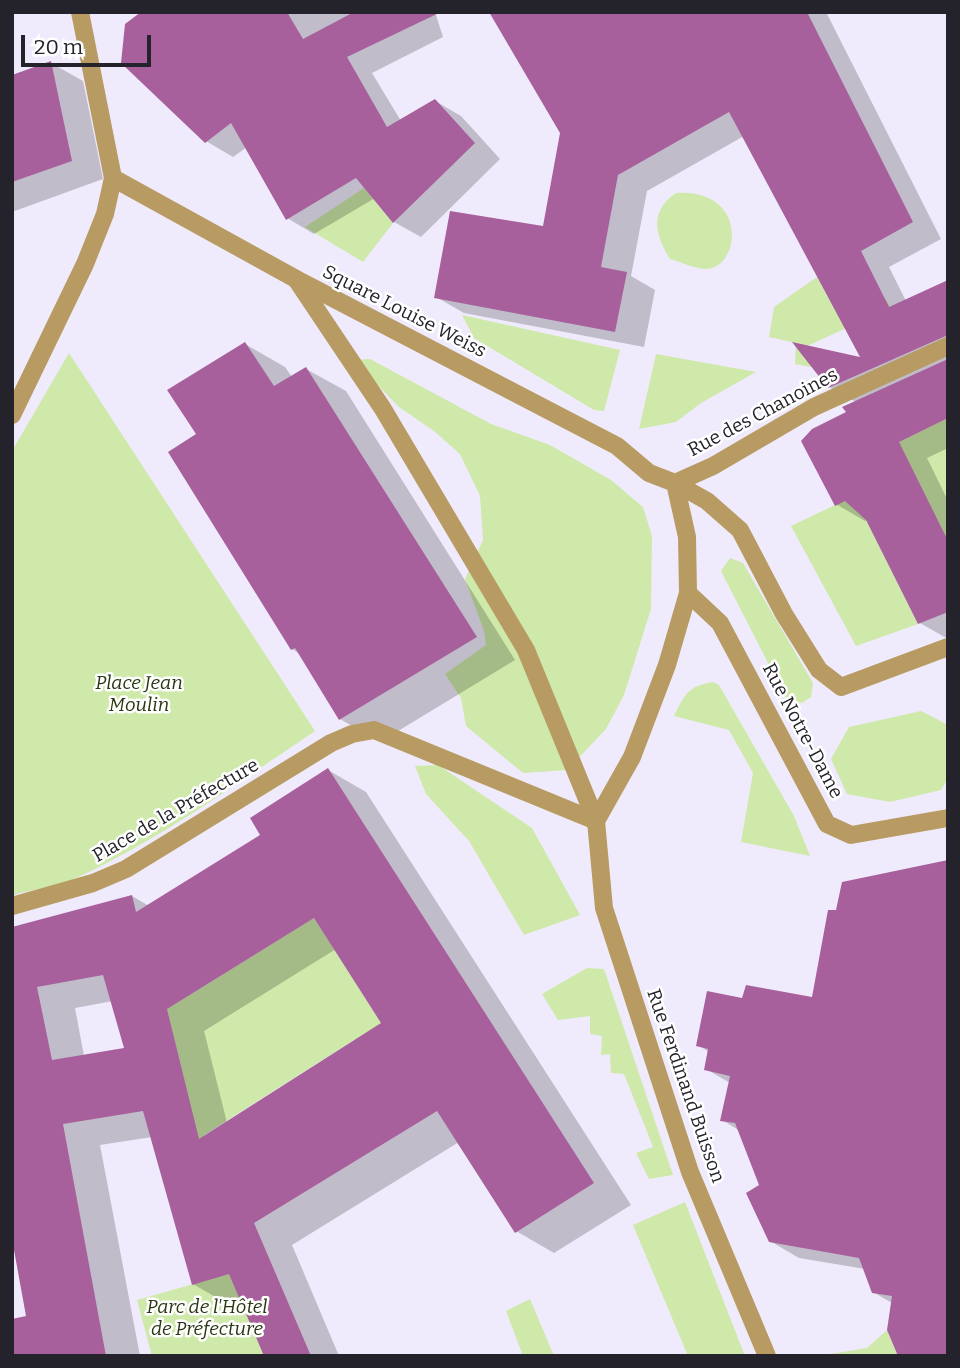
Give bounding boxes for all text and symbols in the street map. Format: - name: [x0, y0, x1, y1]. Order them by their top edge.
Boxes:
- scale bar: [24, 21, 154, 65]
- text: 20 m: [34, 34, 83, 60]
- street label: Square Louise Weiss: [318, 261, 490, 363]
- street label: Rue des Chanoines: [684, 364, 842, 462]
- street label: Rue Notre-Dame: [757, 659, 847, 803]
- park label: Place Jean Moulin: [95, 673, 183, 717]
- street label: Place de la Préfecture: [89, 754, 263, 868]
- street label: Rue Ferdinand Buisson: [641, 986, 729, 1186]
- park label: Parc de l'Hôtel de Préfecture: [146, 1297, 268, 1341]

